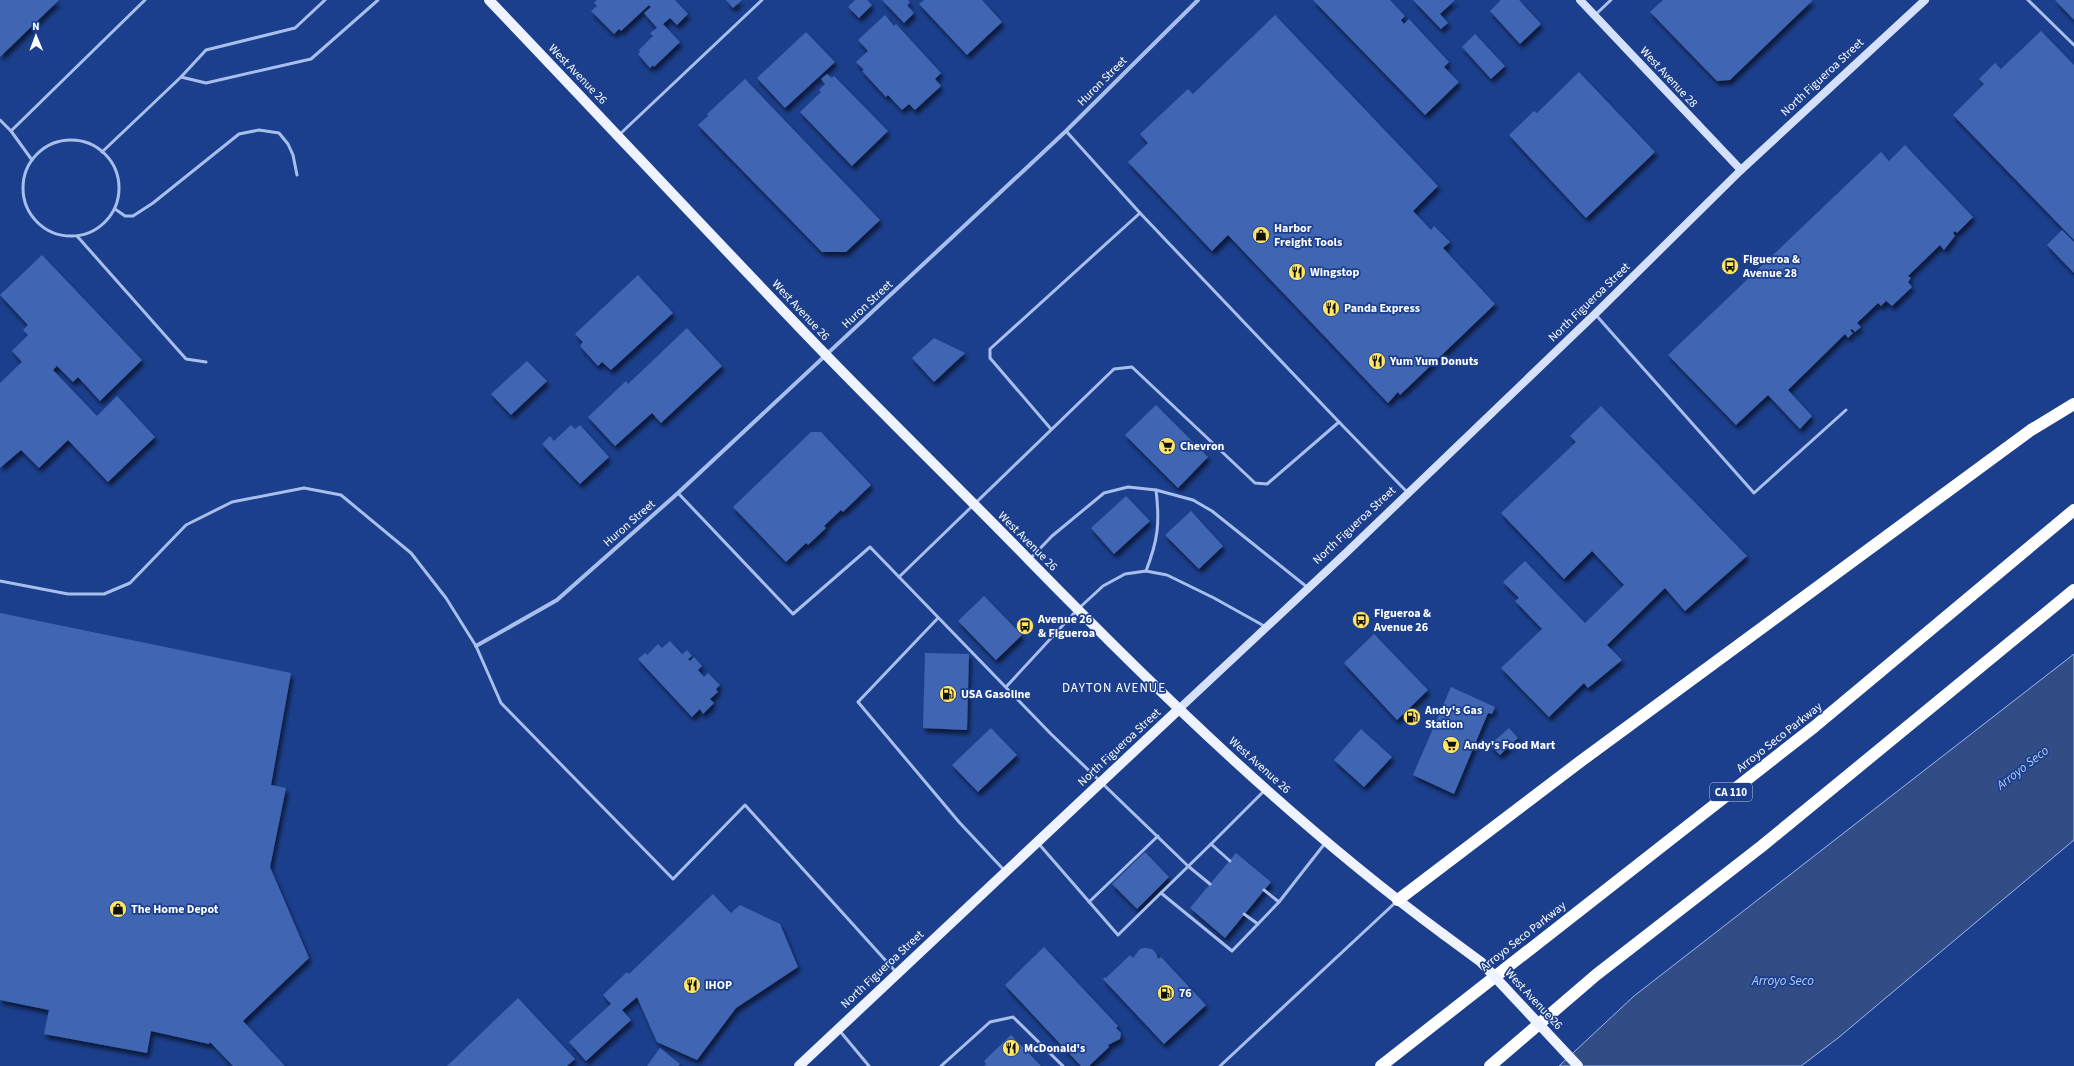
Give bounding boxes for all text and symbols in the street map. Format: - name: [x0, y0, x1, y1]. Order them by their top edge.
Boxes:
- north arrow: [16, 16, 56, 56]
- text: N: [32, 19, 40, 34]
- street label: North Figueroa Street: [1777, 34, 1868, 120]
- street label: West Avenue 26: [544, 40, 611, 108]
- street label: West Avenue 28: [1636, 43, 1701, 112]
- street label: Huron Street: [1074, 53, 1131, 110]
- place label: Harbor Freight Tools: [1274, 220, 1342, 251]
- shop icon: Harbor Freight Tools: [1251, 225, 1271, 245]
- place label: Figueroa & Avenue 28: [1742, 251, 1800, 282]
- bus stop icon: Figueroa & Avenue 28: [1720, 256, 1740, 276]
- street label: North Figueroa Street: [1545, 259, 1634, 346]
- restaurant icon: Wingstop: [1287, 262, 1307, 282]
- place label: Wingstop: [1310, 264, 1359, 281]
- street label: West Avenue 26: [768, 276, 833, 345]
- street label: Huron Street: [838, 276, 897, 332]
- restaurant icon: Panda Express: [1321, 298, 1341, 318]
- place label: Panda Express: [1344, 300, 1420, 317]
- restaurant icon: Yum Yum Donuts: [1367, 351, 1387, 371]
- place label: Yum Yum Donuts: [1389, 353, 1478, 370]
- supermarket icon: Chevron: [1157, 436, 1177, 456]
- place label: Chevron: [1180, 438, 1225, 455]
- street label: North Figueroa Street: [1309, 482, 1400, 568]
- street label: Huron Street: [600, 496, 659, 551]
- street label: West Avenue 26: [994, 508, 1061, 575]
- place label: Figueroa & Avenue 26: [1373, 605, 1431, 636]
- bus stop icon: Figueroa & Avenue 26: [1351, 610, 1371, 630]
- place label: Avenue 26 & Figueroa: [1037, 611, 1095, 642]
- bus stop icon: Avenue 26 & Figueroa: [1015, 616, 1035, 636]
- district label: DAYTON AVENUE: [1062, 679, 1166, 697]
- fuel station icon: USA Gasoline: [938, 684, 958, 704]
- place label: USA Gasoline: [961, 686, 1031, 703]
- street label: Arroyo Seco Parkway: [1733, 698, 1826, 776]
- place label: Andy's Gas Station: [1424, 702, 1482, 733]
- street label: North Figueroa Street: [1074, 704, 1165, 790]
- fuel station icon: Andy's Gas Station: [1402, 707, 1422, 727]
- street label: West Avenue 26: [1225, 733, 1294, 798]
- supermarket icon: Andy's Food Mart: [1441, 735, 1461, 755]
- place label: Andy's Food Mart: [1463, 737, 1556, 754]
- water label: Arroyo Seco: [1992, 741, 2053, 795]
- road number: CA 110: [1710, 783, 1752, 801]
- street label: Arroyo Seco Parkway: [1477, 897, 1570, 975]
- shop icon: The Home Depot: [108, 899, 128, 919]
- place label: The Home Depot: [131, 901, 219, 918]
- street label: North Figueroa Street: [837, 926, 928, 1012]
- street label: West Avenue 26: [1501, 965, 1566, 1034]
- water label: Arroyo Seco: [1751, 972, 1814, 990]
- restaurant icon: IHOP: [682, 975, 702, 995]
- place label: IHOP: [705, 977, 732, 994]
- fuel station icon: 76: [1156, 983, 1176, 1003]
- place label: 76: [1179, 985, 1192, 1002]
- restaurant icon: McDonald's: [1001, 1038, 1021, 1058]
- place label: McDonald's: [1024, 1040, 1085, 1057]

